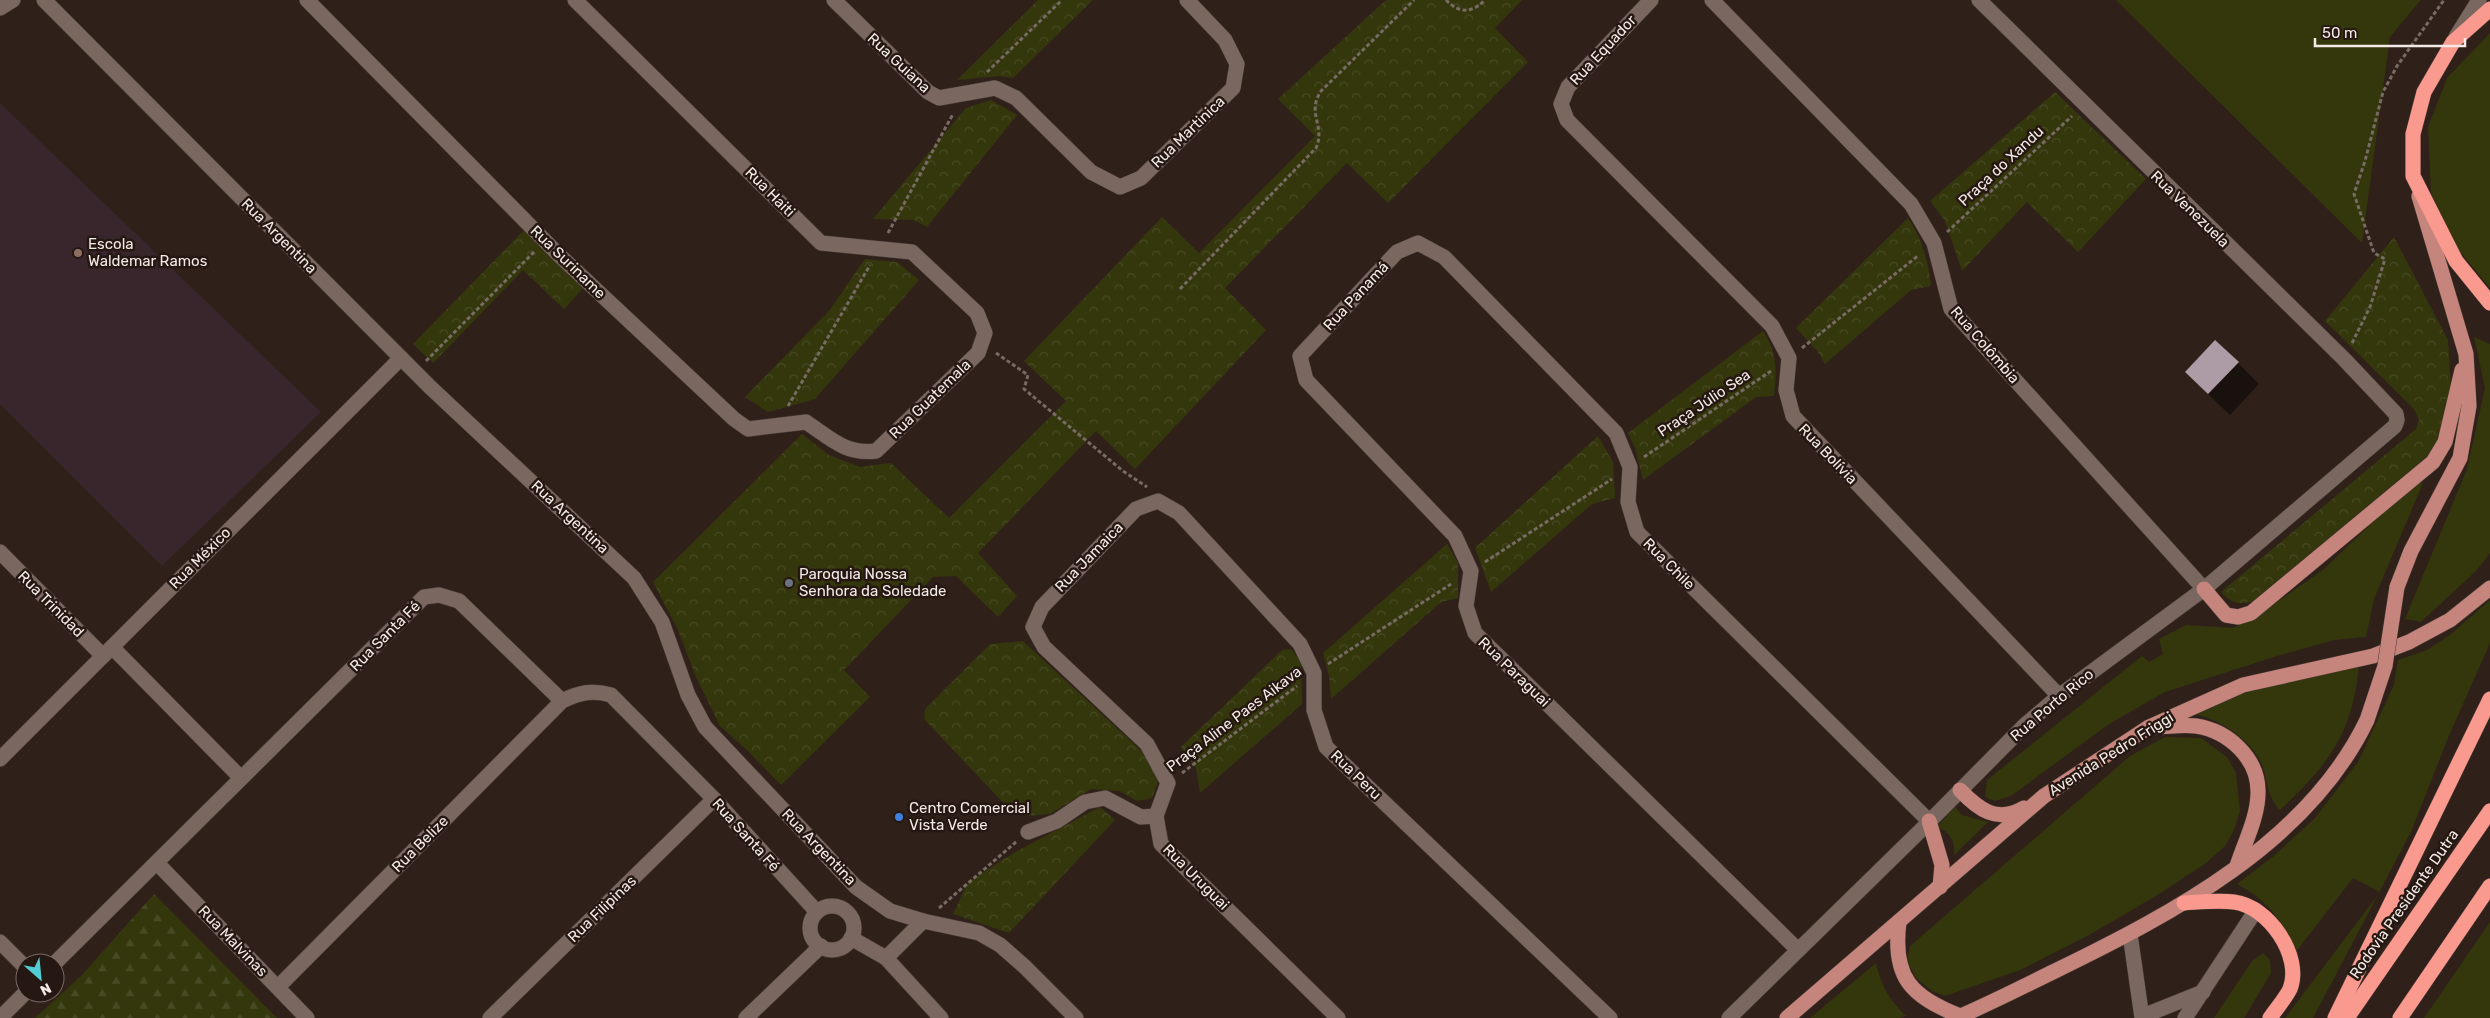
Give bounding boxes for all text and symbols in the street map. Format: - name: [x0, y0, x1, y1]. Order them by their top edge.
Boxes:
- street label: Rua Equador: [1566, 11, 1640, 89]
- scale bar: [2315, 15, 2465, 47]
- text: 50 m: [2322, 24, 2357, 42]
- street label: Rua Guiana: [864, 29, 934, 97]
- street label: Rua Martinica: [1147, 92, 1229, 172]
- street label: Praça do Xandu: [1955, 122, 2047, 210]
- street label: Rua Haiti: [741, 163, 799, 221]
- street label: Rua Venezuela: [2147, 167, 2233, 251]
- street label: Rua Argentina: [238, 195, 320, 277]
- street label: Rua Suriname: [527, 222, 609, 302]
- place label: Escola Waldemar Ramos: [88, 235, 208, 270]
- marker: Escola Waldemar Ramos: [72, 247, 84, 259]
- street label: Rua Panamá: [1320, 258, 1392, 334]
- street label: Rua Colômbia: [1947, 303, 2023, 387]
- street label: Rua Guatemala: [886, 356, 974, 442]
- street label: Praça Júlio Sea: [1654, 365, 1754, 441]
- street label: Rua Bolívia: [1795, 420, 1861, 488]
- street label: Rua Argentina: [528, 477, 612, 557]
- street label: Rua Jamaica: [1051, 518, 1127, 596]
- street label: Rua México: [166, 524, 234, 592]
- street label: Rua Chile: [1639, 534, 1699, 594]
- place label: Paroquia Nossa Senhora da Soledade: [799, 565, 947, 600]
- street label: Rua Trinidad: [14, 567, 88, 641]
- marker: Paroquia Nossa Senhora da Soledade: [783, 577, 795, 589]
- street label: Rua Santa Fé: [346, 597, 424, 675]
- street label: Rua Paraguai: [1475, 633, 1553, 711]
- street label: Praça Aline Paes Aikava: [1163, 662, 1305, 776]
- street label: Rua Porto Rico: [2007, 665, 2097, 745]
- street label: Avenida Pedro Friggi: [2045, 708, 2177, 800]
- street label: Rua Peru: [1327, 746, 1385, 804]
- street label: Rua Santa Fé: [708, 795, 784, 875]
- place label: Centro Comercial Vista Verde: [909, 799, 1030, 834]
- street label: Rua Argentina: [778, 805, 860, 889]
- marker: Centro Comercial Vista Verde: [893, 811, 905, 823]
- street label: Rua Belize: [388, 812, 452, 876]
- street label: Rodovia Presidente Dutra: [2346, 826, 2462, 982]
- street label: Rua Uruguai: [1159, 840, 1233, 914]
- street label: Rua Filipinas: [564, 872, 640, 946]
- street label: Rua Malvinas: [195, 902, 272, 980]
- north arrow: [15, 953, 65, 1003]
- text: N: [37, 979, 54, 999]

